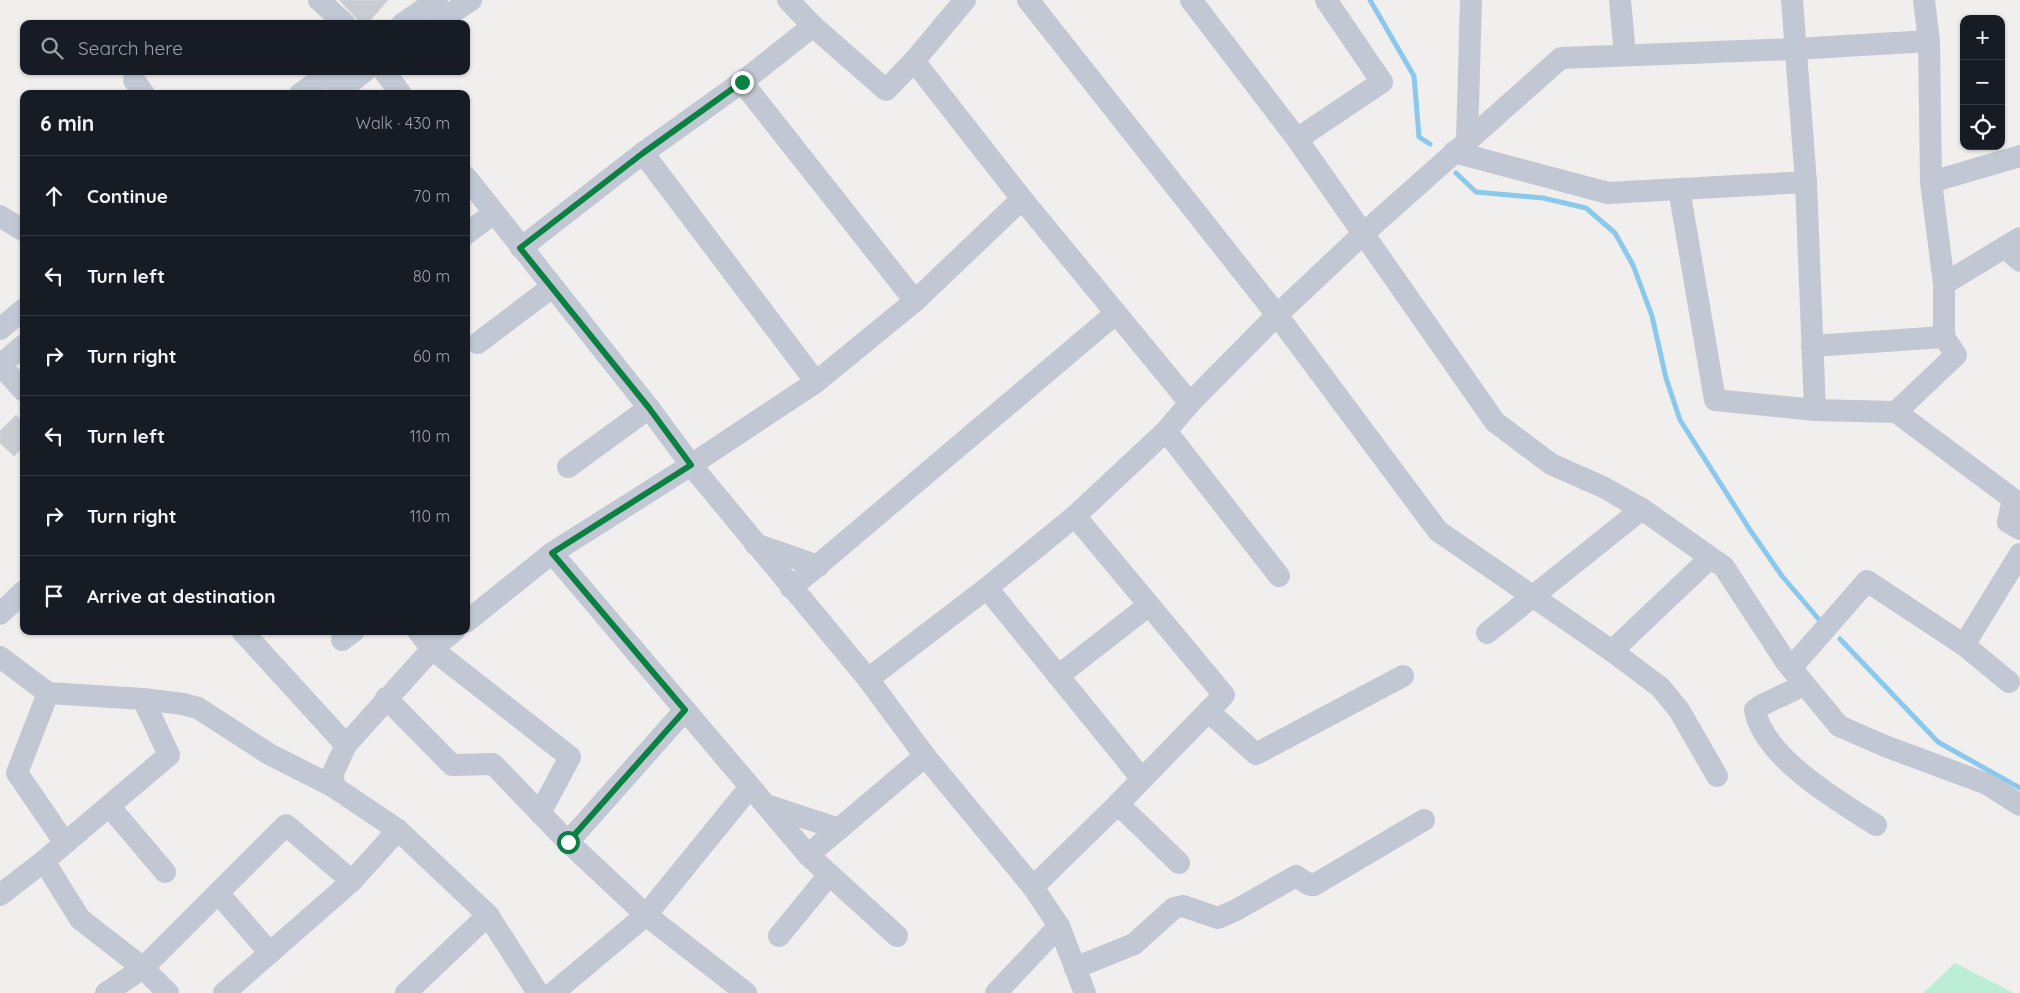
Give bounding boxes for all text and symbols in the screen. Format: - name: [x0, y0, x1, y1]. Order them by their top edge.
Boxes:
- map controls: [1960, 15, 2005, 150]
- button: +: [1960, 15, 2005, 60]
- search box: [20, 20, 470, 75]
- icon: search: [38, 34, 66, 62]
- text: Search here: [78, 36, 183, 60]
- button: −: [1960, 60, 2005, 105]
- route end: [731, 71, 754, 94]
- button: locate: [1960, 105, 2005, 150]
- text: 6 min: [40, 110, 94, 136]
- text: Walk · 430 m: [356, 113, 450, 133]
- icon: ahead: [40, 182, 68, 210]
- text: Continue: [87, 184, 168, 208]
- text: 70 m: [413, 186, 450, 206]
- icon: left: [40, 262, 68, 290]
- text: Turn left: [87, 264, 165, 288]
- text: 80 m: [413, 266, 450, 286]
- icon: right: [40, 342, 68, 370]
- text: Turn right: [87, 344, 176, 368]
- text: 60 m: [413, 346, 450, 366]
- icon: left: [40, 422, 68, 450]
- text: Turn left: [87, 424, 165, 448]
- text: 110 m: [410, 426, 450, 446]
- icon: right: [40, 502, 68, 530]
- text: Turn right: [87, 504, 176, 528]
- text: 110 m: [410, 506, 450, 526]
- icon: arrive: [40, 582, 68, 610]
- text: Arrive at destination: [87, 584, 276, 608]
- route start: [557, 831, 580, 854]

